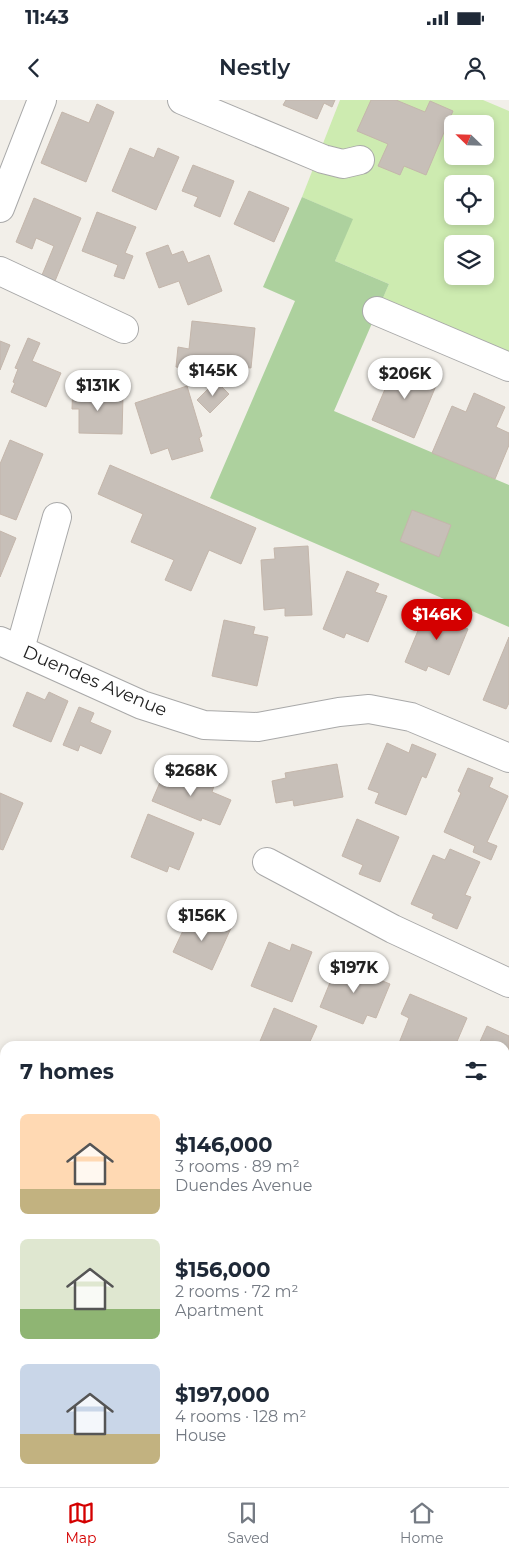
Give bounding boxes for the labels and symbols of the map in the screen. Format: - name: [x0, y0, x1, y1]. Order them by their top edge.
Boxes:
- north arrow: [444, 115, 494, 165]
- pin: $145K: [178, 354, 248, 397]
- pin: $206K: [370, 358, 440, 400]
- pin: $131K: [63, 370, 133, 412]
- pin: $146K: [402, 598, 472, 641]
- street label: Duendes Avenue: [20, 641, 171, 721]
- pin: $268K: [156, 754, 226, 797]
- pin: $156K: [167, 900, 237, 942]
- pin: $197K: [319, 952, 389, 994]

